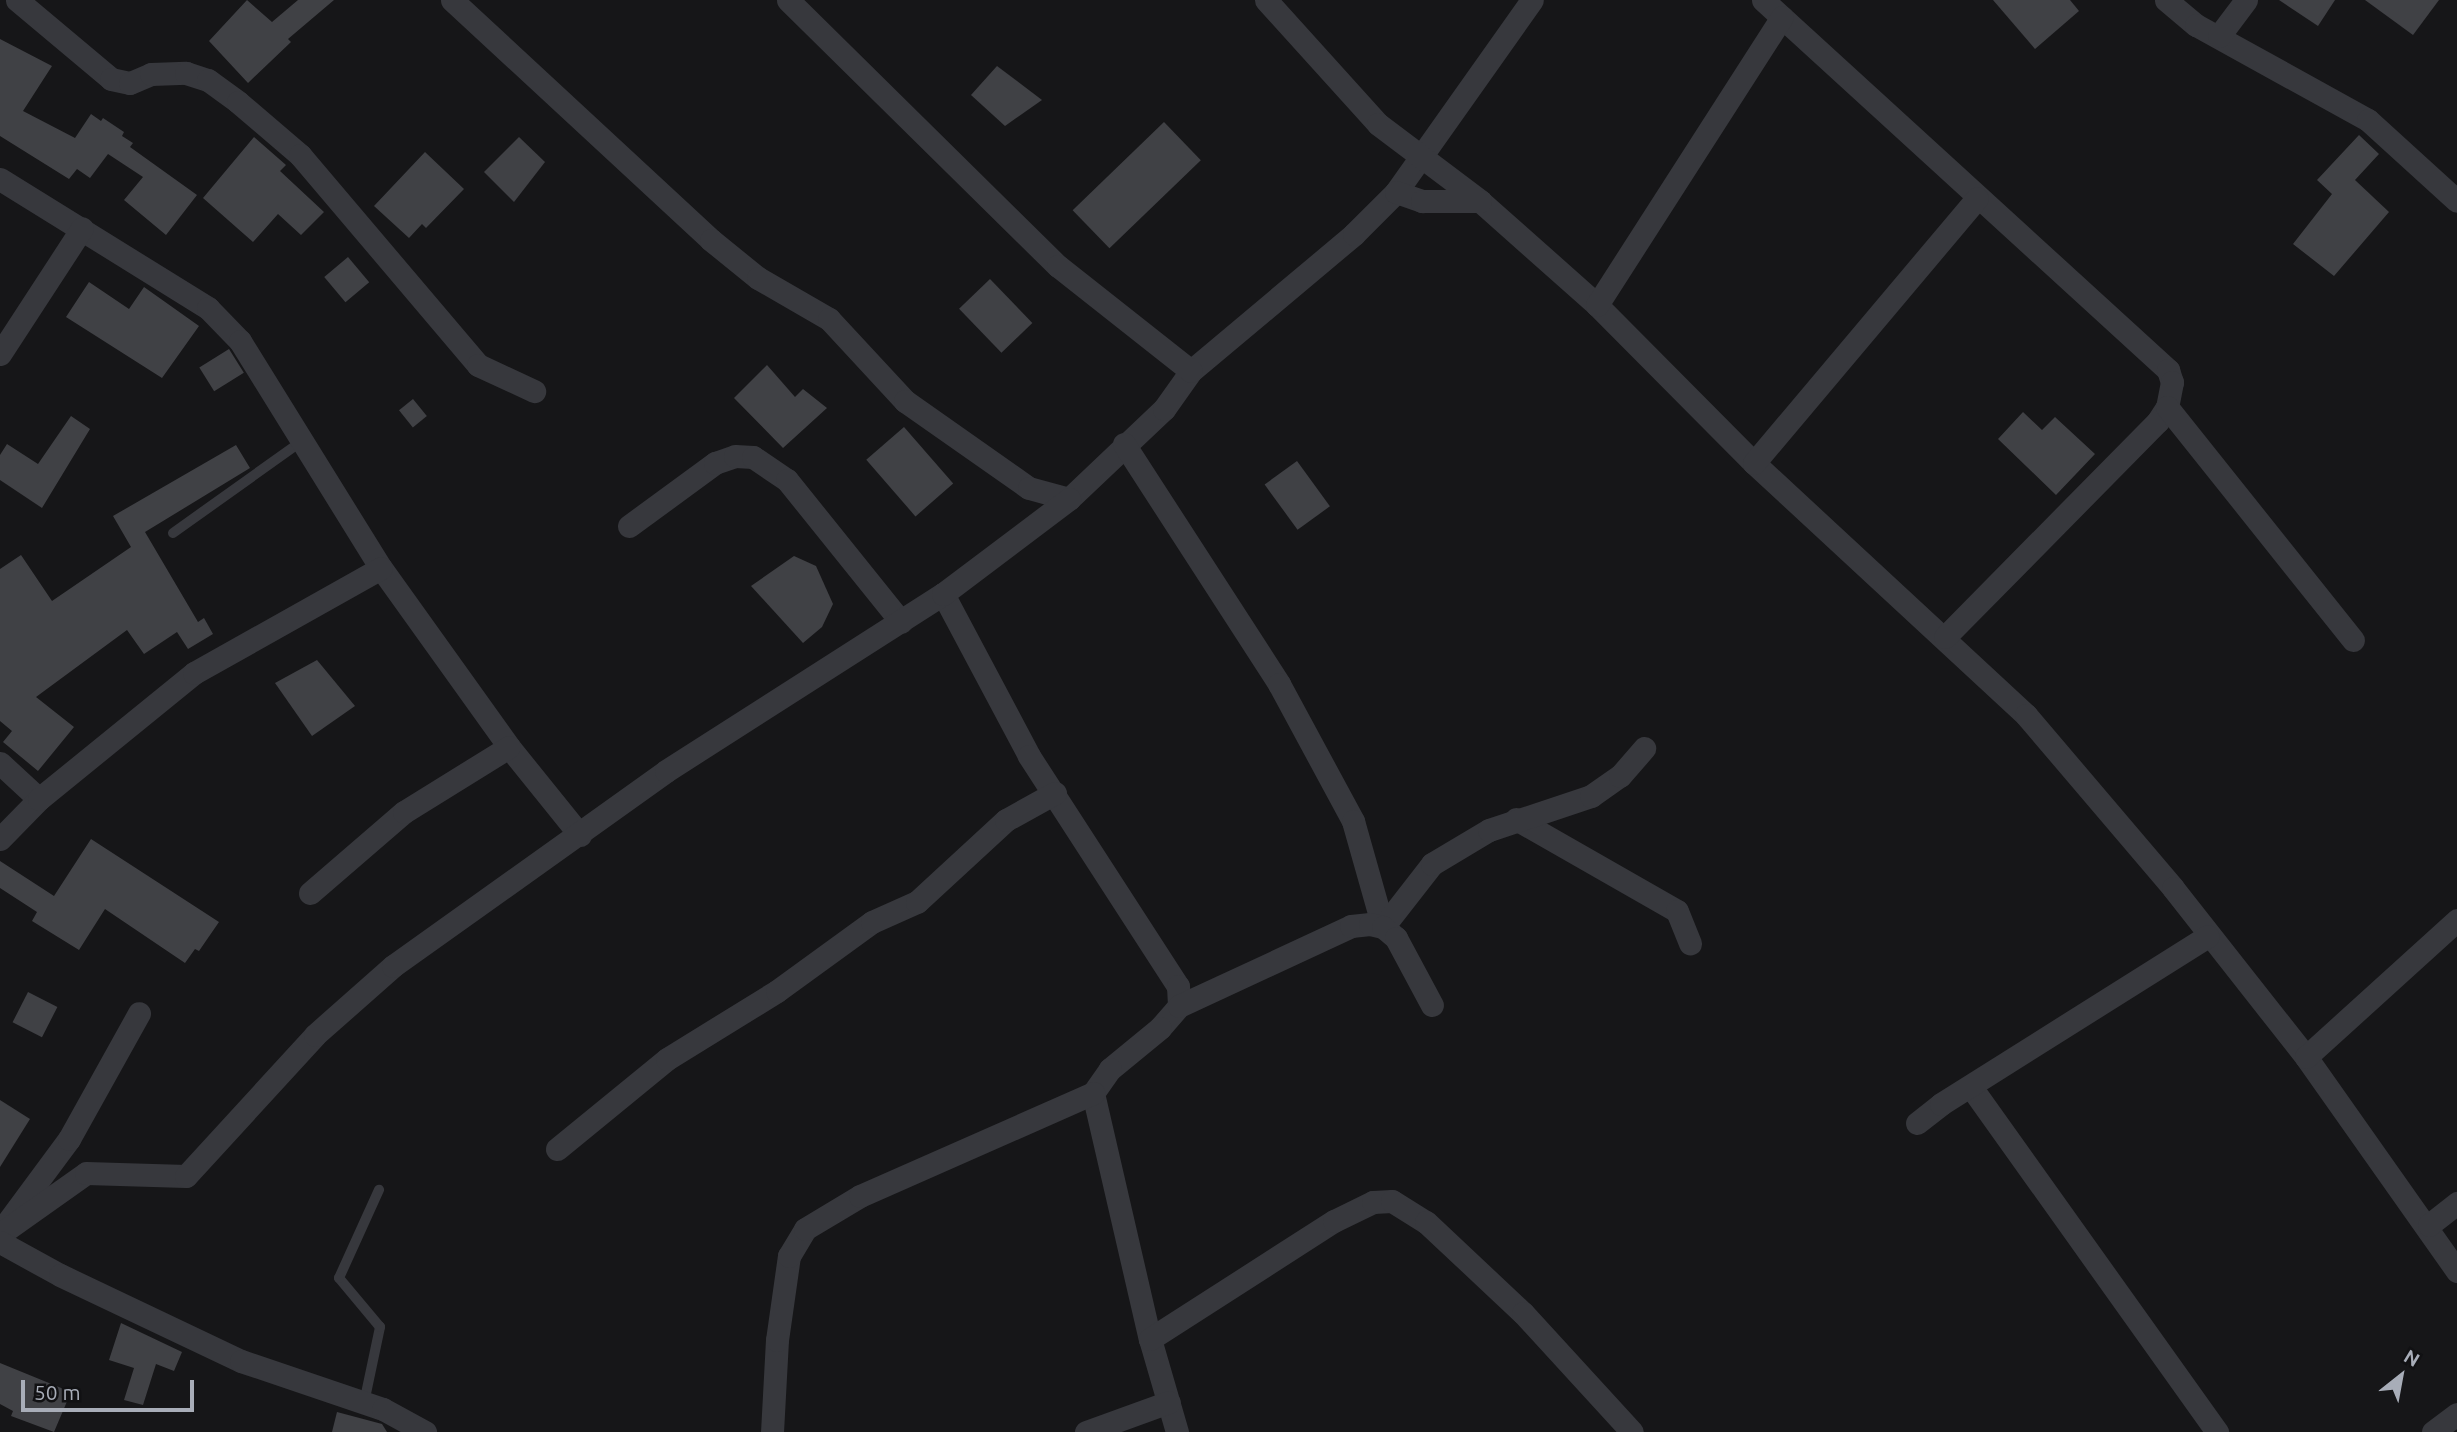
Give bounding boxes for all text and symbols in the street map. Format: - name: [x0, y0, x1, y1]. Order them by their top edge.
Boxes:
- north arrow: [2366, 1341, 2436, 1411]
- text: N: [2400, 1345, 2424, 1371]
- scale bar: [24, 1366, 198, 1410]
- text: 50 m: [34, 1380, 81, 1404]

